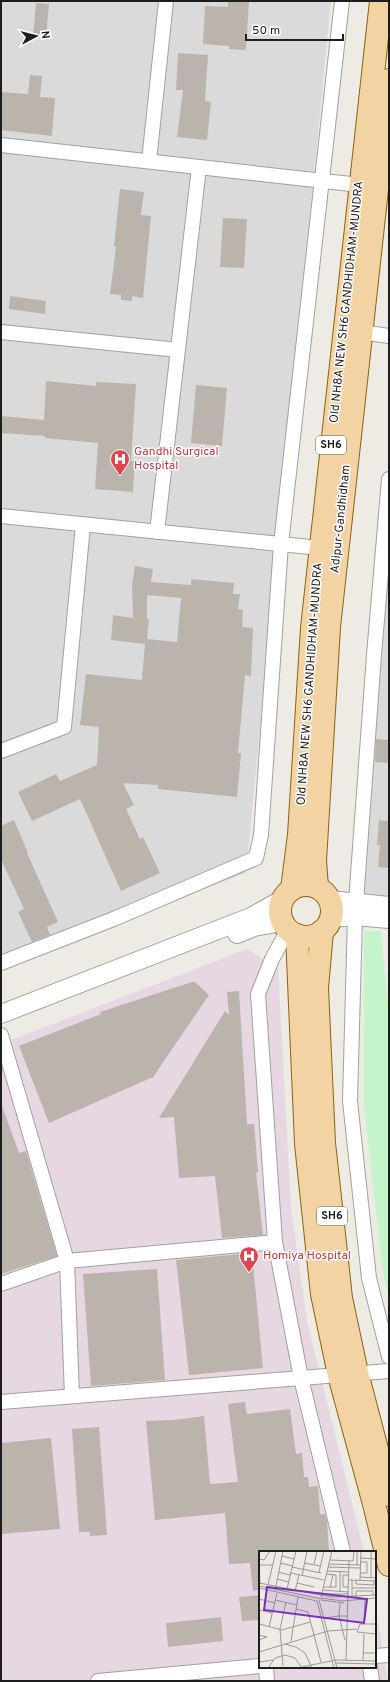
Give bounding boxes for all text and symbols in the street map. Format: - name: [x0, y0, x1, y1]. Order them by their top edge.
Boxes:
- north arrow: [16, 16, 56, 56]
- scale bar: [246, 16, 343, 42]
- text: 50 m: [252, 23, 280, 39]
- text: N: [38, 30, 52, 40]
- street label: Old NH8A NEW SH6 GANDHIDHAM-MUNDRA: [326, 180, 368, 424]
- road number: SH6: [316, 436, 346, 454]
- place label: Gandhi Surgical Hospital: [134, 444, 219, 474]
- hospital icon: Gandhi Surgical Hospital: [109, 448, 131, 476]
- street label: Adipur-Gandhidham: [327, 464, 355, 574]
- street label: Old NH8A NEW SH6 GANDHIDHAM-MUNDRA: [294, 562, 326, 806]
- road number: SH6: [317, 1207, 347, 1225]
- hospital icon: Homiya Hospital: [238, 1245, 260, 1273]
- place label: Homiya Hospital: [263, 1248, 351, 1264]
- inset map: [259, 1551, 376, 1668]

